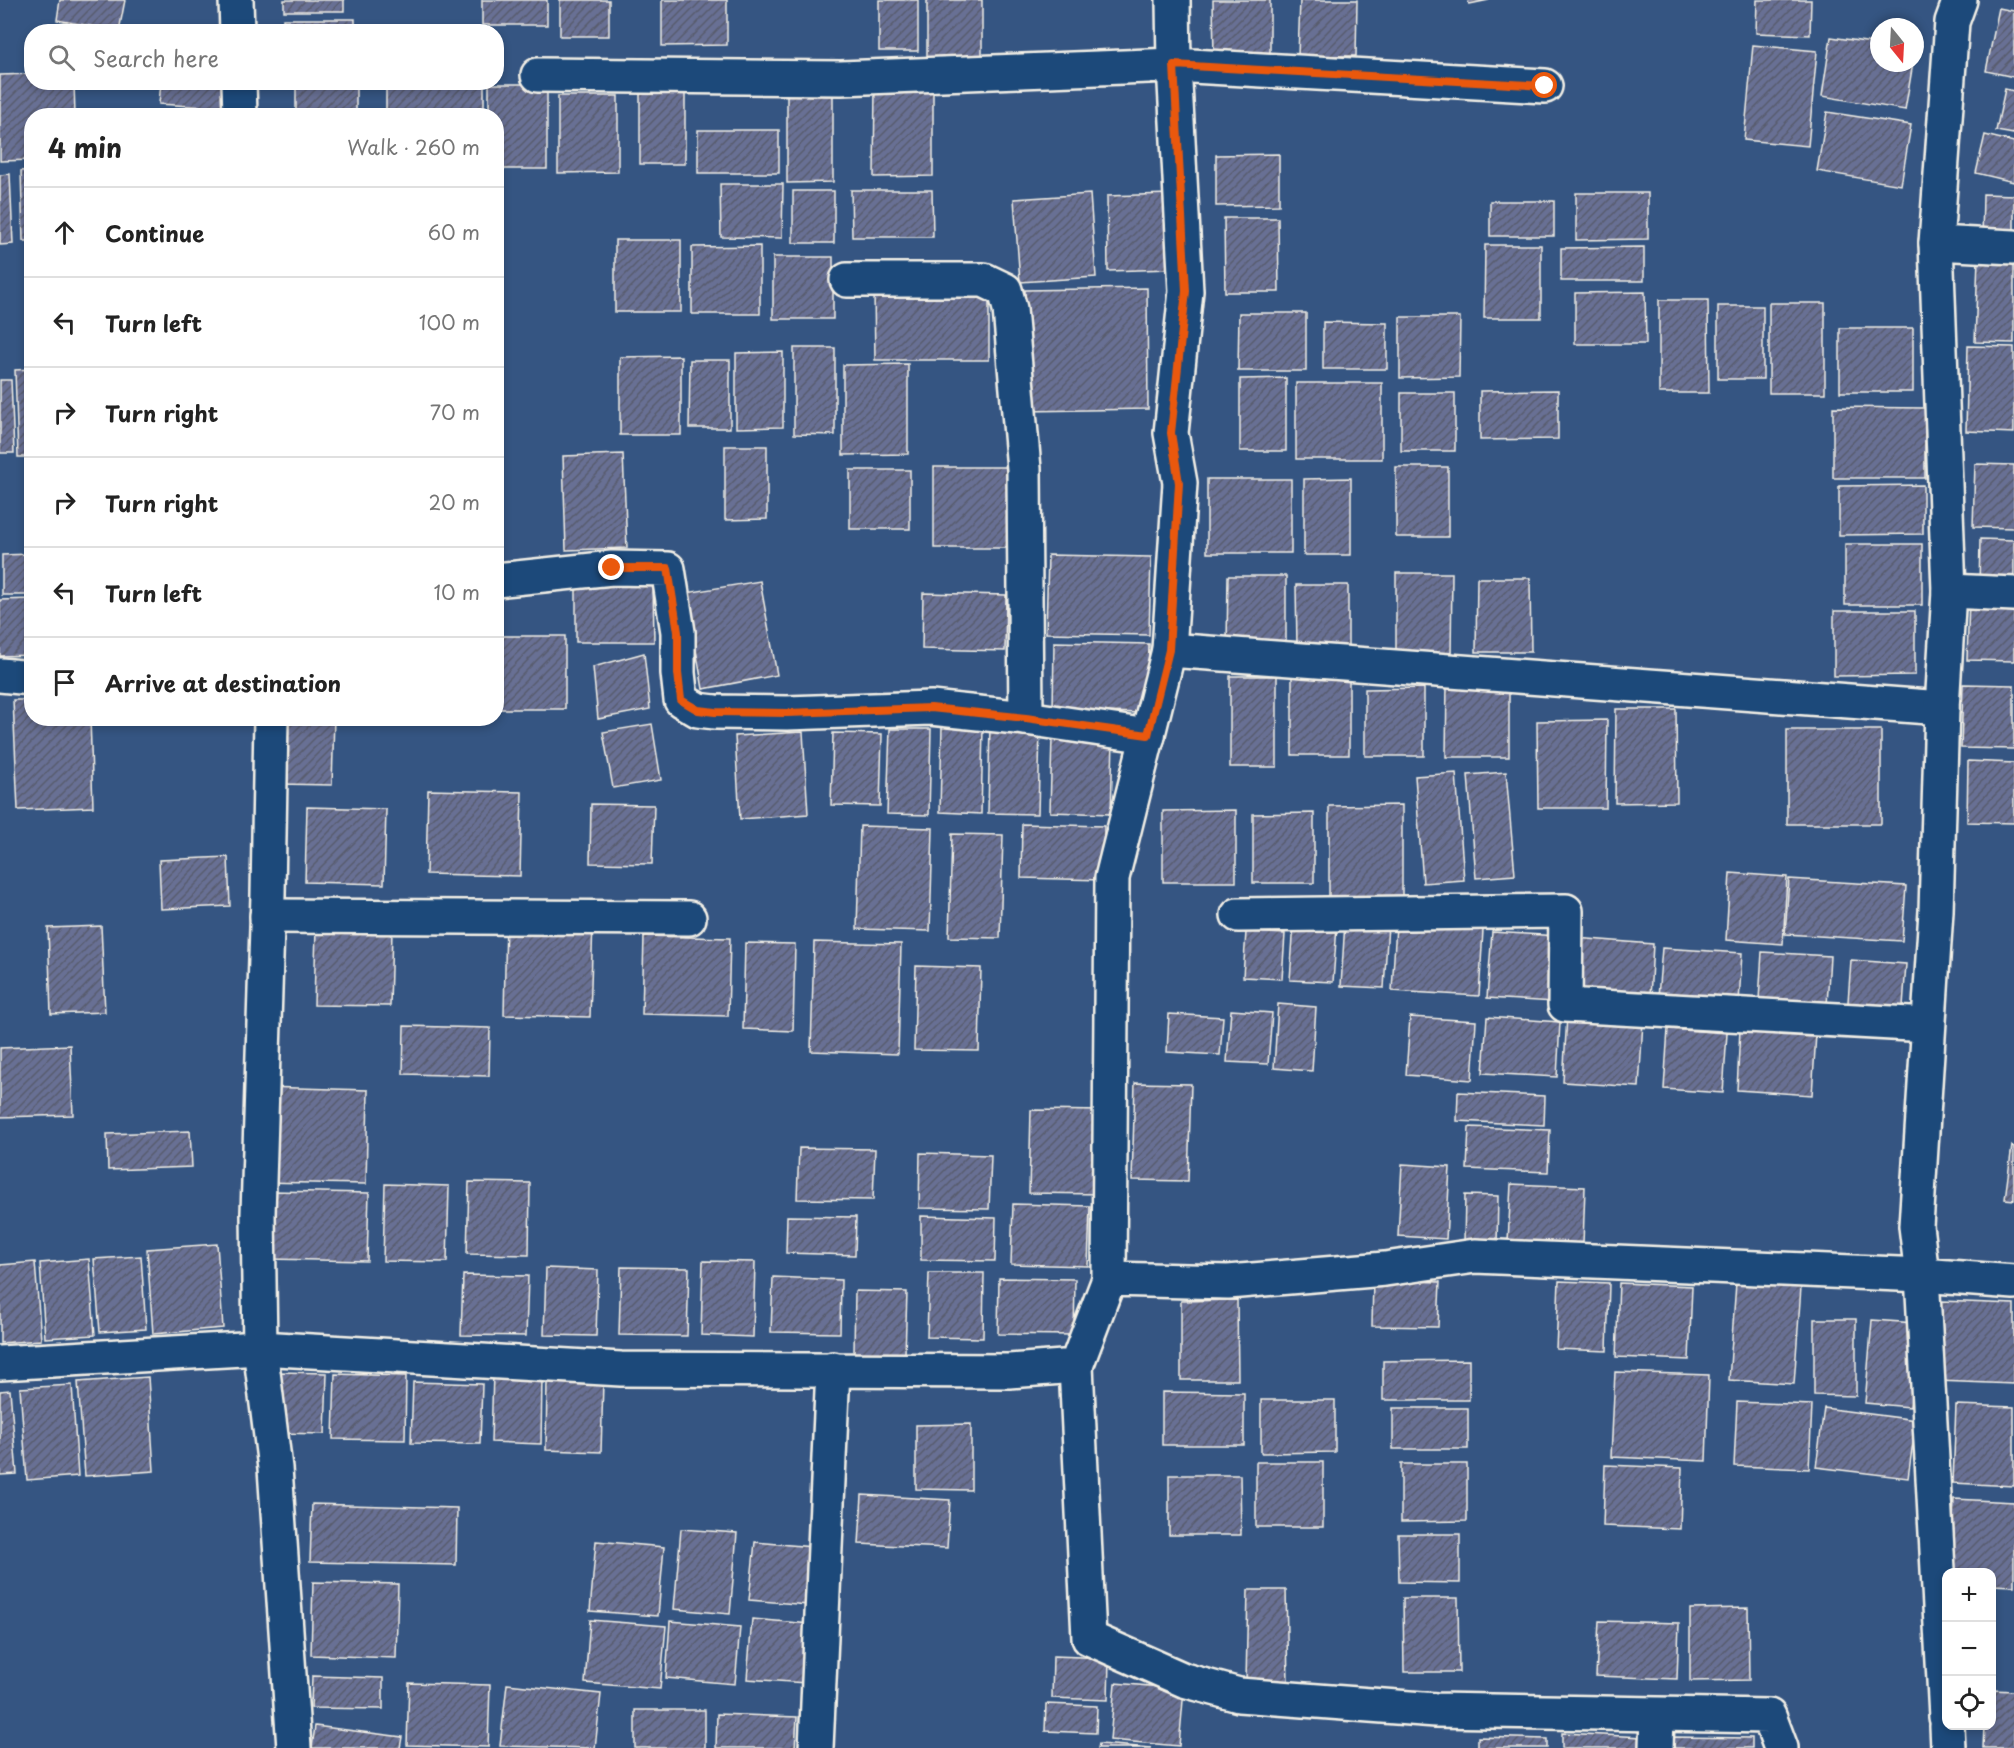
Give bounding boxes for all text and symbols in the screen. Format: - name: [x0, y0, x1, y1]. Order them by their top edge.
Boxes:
- north arrow: [1870, 18, 1924, 72]
- search box: [24, 24, 504, 90]
- icon: search: [45, 41, 78, 74]
- text: Search here: [93, 41, 219, 74]
- route start: [1531, 72, 1557, 98]
- text: 4 min: [48, 128, 122, 167]
- text: Walk · 260 m: [347, 132, 480, 162]
- icon: ahead: [48, 216, 81, 249]
- text: Continue: [105, 216, 204, 249]
- text: 60 m: [428, 217, 480, 247]
- icon: left: [48, 306, 81, 339]
- text: Turn left: [105, 306, 202, 339]
- text: 100 m: [419, 307, 480, 337]
- icon: right: [48, 396, 81, 429]
- text: Turn right: [105, 396, 218, 429]
- text: 70 m: [430, 397, 480, 427]
- icon: right: [48, 486, 81, 519]
- text: Turn right: [105, 486, 218, 519]
- text: 20 m: [428, 487, 480, 517]
- route end: [598, 554, 624, 580]
- icon: left: [48, 576, 81, 609]
- text: Turn left: [105, 576, 202, 609]
- text: 10 m: [433, 577, 480, 607]
- icon: arrive: [48, 666, 81, 699]
- text: Arrive at destination: [105, 666, 341, 699]
- map controls: [1942, 1568, 1996, 1730]
- button: +: [1942, 1568, 1996, 1622]
- button: −: [1942, 1622, 1996, 1676]
- button: locate: [1942, 1676, 1996, 1730]

